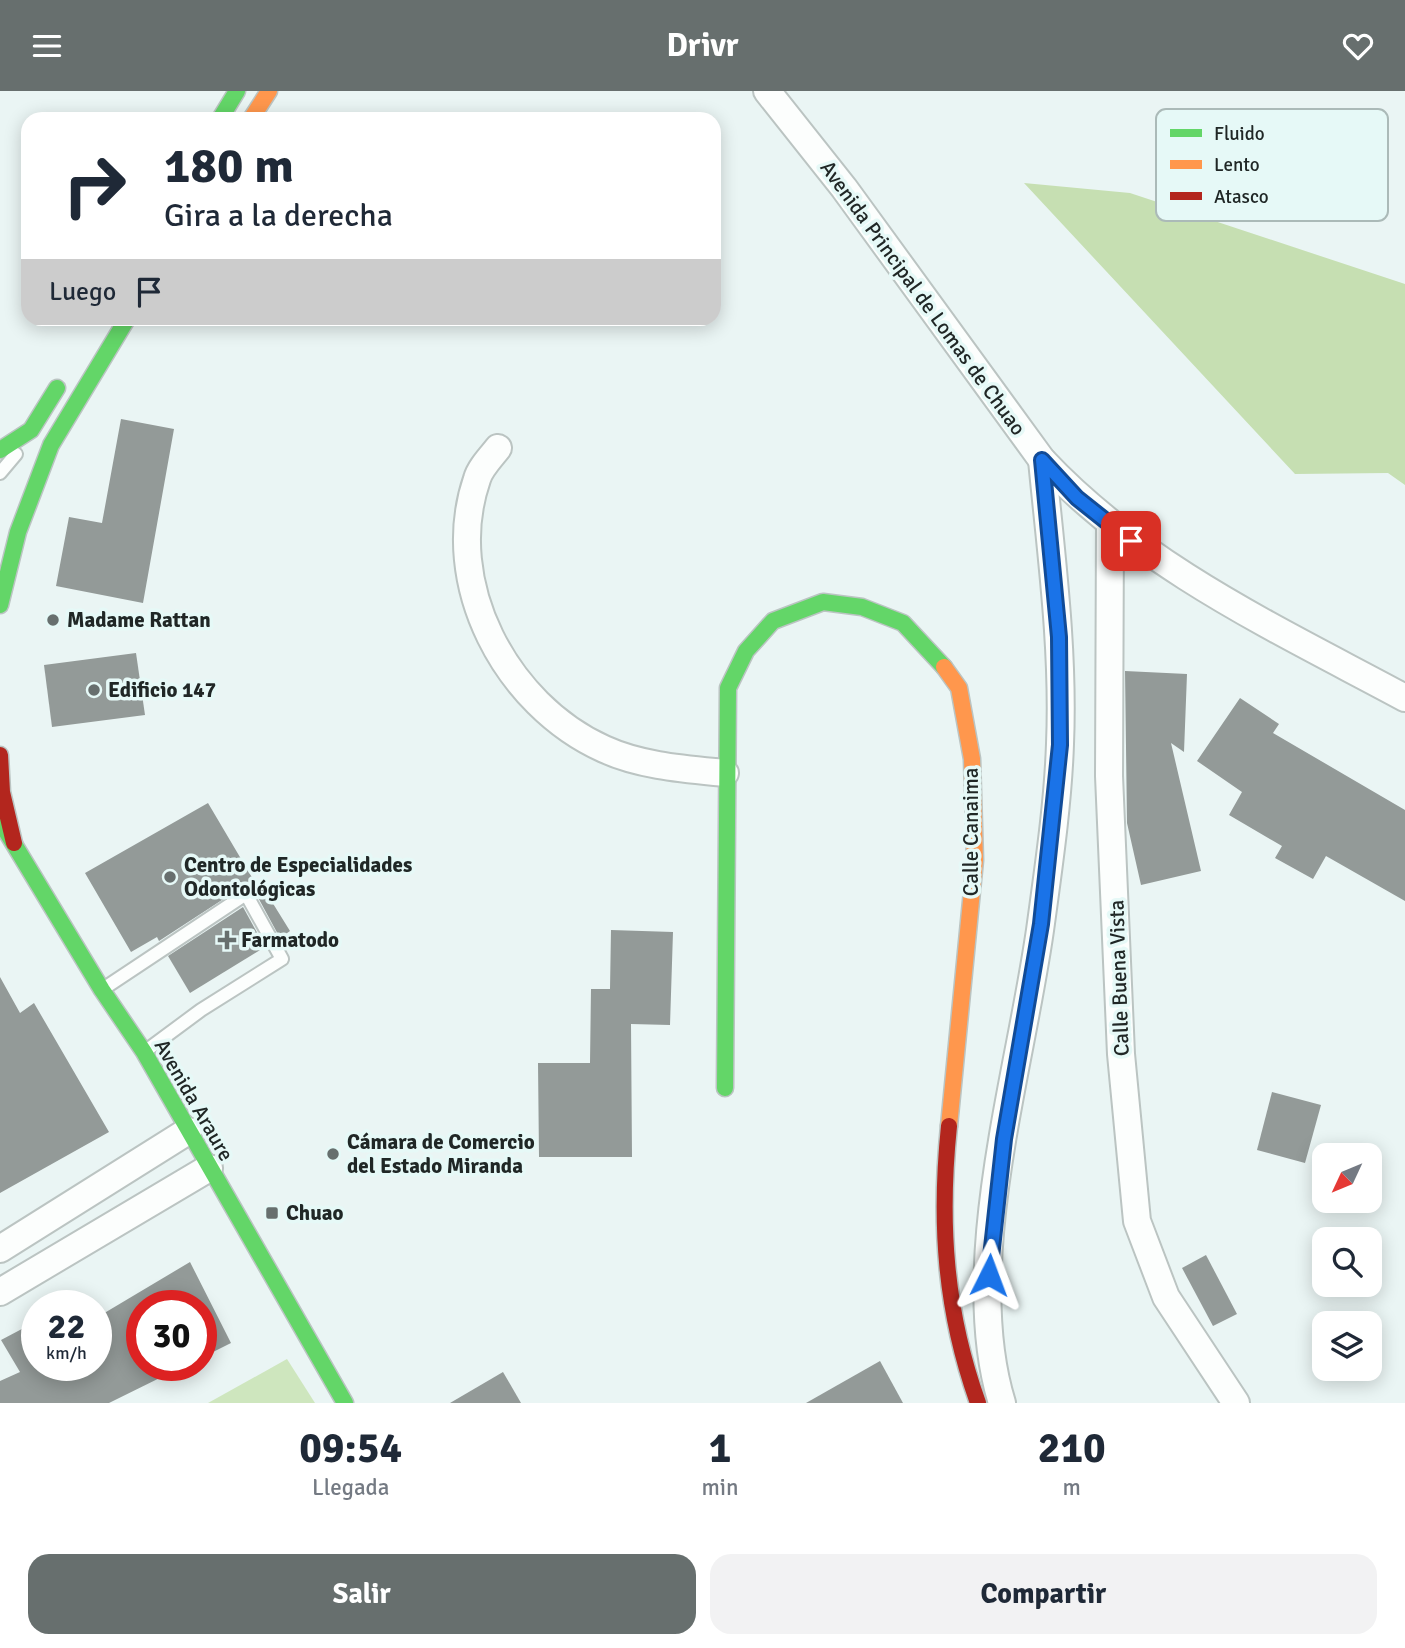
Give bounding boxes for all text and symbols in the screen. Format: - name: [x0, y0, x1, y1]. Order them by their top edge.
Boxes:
- text: Drivr: [666, 26, 739, 65]
- icon: menu: [28, 27, 66, 65]
- icon: heart: [1339, 27, 1377, 65]
- legend: [1156, 109, 1388, 221]
- text: Fluido: [1214, 122, 1265, 146]
- text: 180 m: [164, 136, 294, 196]
- icon: right: [49, 140, 140, 231]
- text: Lento: [1214, 153, 1260, 177]
- street label: Avenida Principal de Lomas de Chuao: [815, 156, 1031, 440]
- text: Atasco: [1214, 185, 1269, 209]
- text: Gira a la derecha: [164, 196, 393, 235]
- icon: arrive: [130, 273, 168, 311]
- text: Luego: [49, 276, 116, 308]
- pin: [1101, 511, 1161, 571]
- icon: arrive: [1112, 522, 1150, 560]
- place label: Madame Rattan: [67, 607, 211, 633]
- marker: Madame Rattan: [45, 612, 61, 628]
- place label: Edificio 147: [108, 677, 216, 703]
- marker: Edificio 147: [86, 682, 102, 698]
- street label: Calle Canaima: [958, 768, 984, 896]
- place label: Centro de Especialidades Odontológicas: [184, 852, 412, 902]
- marker: Centro de Especialidades Odontológicas: [162, 869, 178, 885]
- street label: Calle Buena Vista: [1103, 899, 1135, 1057]
- place label: Farmatodo: [241, 927, 339, 953]
- marker: Farmatodo: [219, 932, 235, 948]
- street label: Avenida Araure: [149, 1035, 239, 1165]
- place label: Cámara de Comercio del Estado Miranda: [347, 1129, 535, 1179]
- north arrow: [1312, 1143, 1382, 1213]
- map controls: [1312, 1143, 1382, 1381]
- marker: Cámara de Comercio del Estado Miranda: [325, 1146, 341, 1162]
- place label: Chuao: [286, 1200, 343, 1226]
- marker: Chuao: [264, 1205, 280, 1221]
- button: search: [1312, 1227, 1382, 1297]
- position arrow: [952, 1238, 1026, 1312]
- speed limit sign: 30: [126, 1290, 217, 1381]
- text: 22: [48, 1305, 85, 1348]
- button: layers: [1312, 1311, 1382, 1381]
- text: km/h: [46, 1342, 87, 1364]
- text: 09:54: [299, 1423, 402, 1474]
- text: 1: [709, 1423, 731, 1474]
- text: 210: [1038, 1423, 1106, 1474]
- text: Llegada: [312, 1473, 389, 1502]
- text: min: [701, 1473, 739, 1502]
- text: m: [1063, 1473, 1081, 1502]
- button: Salir: [28, 1554, 696, 1634]
- button: Compartir: [710, 1554, 1377, 1634]

